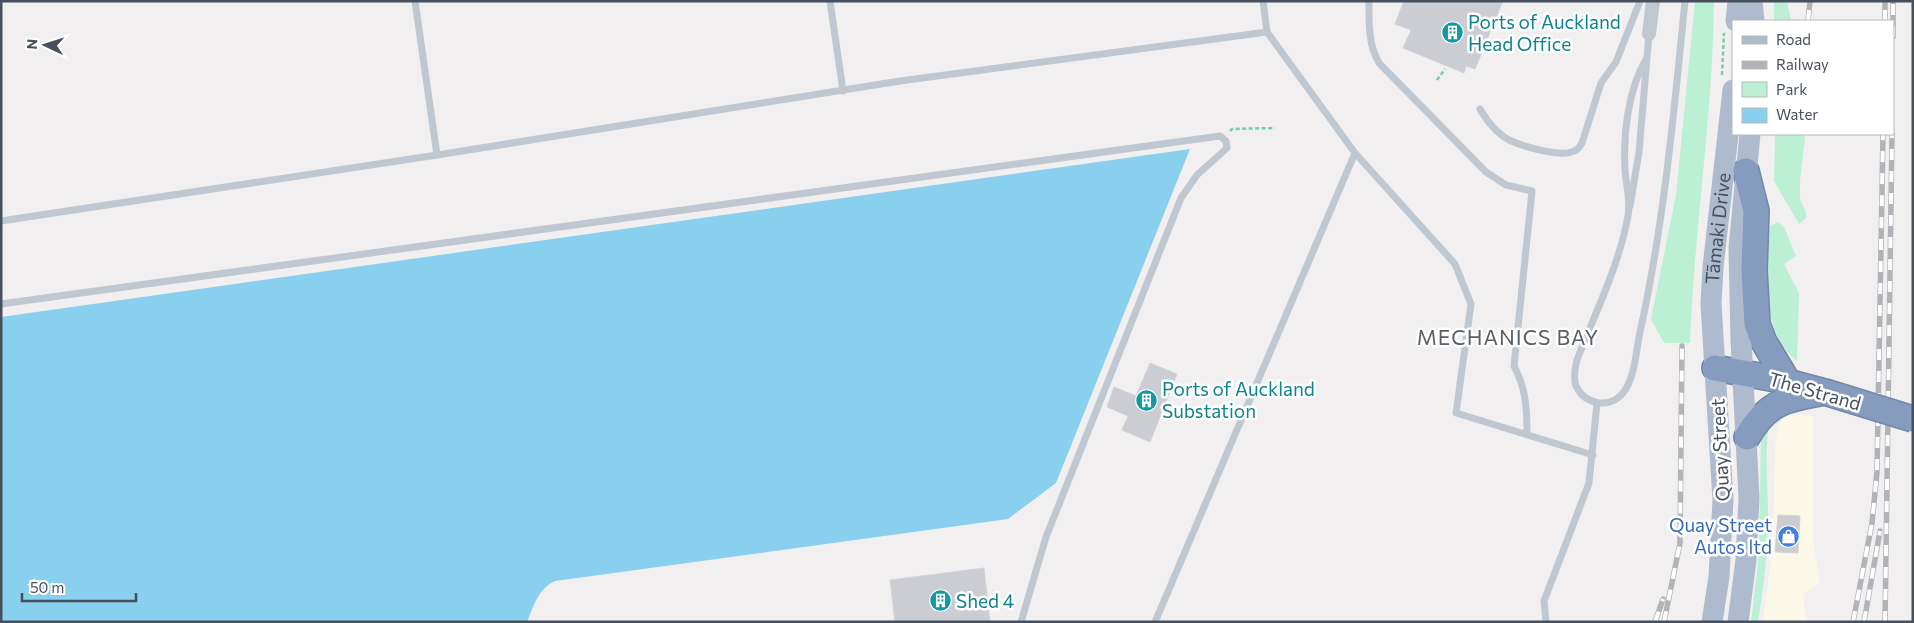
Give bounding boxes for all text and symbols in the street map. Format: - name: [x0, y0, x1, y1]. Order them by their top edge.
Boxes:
- place label: Ports of Auckland Head Office: [1468, 10, 1621, 55]
- north arrow: [20, 20, 70, 70]
- legend: [1732, 20, 1894, 135]
- building icon: Ports of Auckland Head Office: [1440, 21, 1464, 45]
- text: Road: [1776, 30, 1811, 48]
- text: N: [23, 38, 40, 50]
- text: Railway: [1776, 55, 1829, 73]
- text: Park: [1776, 80, 1807, 98]
- text: Water: [1776, 105, 1818, 123]
- street label: Tāmaki Drive: [1700, 171, 1735, 284]
- district label: MECHANICS BAY: [1417, 324, 1599, 349]
- street label: The Strand: [1766, 366, 1864, 415]
- place label: Ports of Auckland Substation: [1162, 377, 1315, 422]
- building icon: Ports of Auckland Substation: [1134, 388, 1158, 412]
- street label: Quay Street: [1705, 398, 1734, 502]
- place label: Quay Street Autos ltd: [1669, 513, 1772, 558]
- shop icon: Quay Street Autos ltd: [1776, 524, 1800, 548]
- scale bar: [22, 570, 136, 602]
- text: 50 m: [30, 578, 64, 596]
- building icon: Shed 4: [928, 589, 952, 613]
- place label: Shed 4: [956, 589, 1014, 612]

